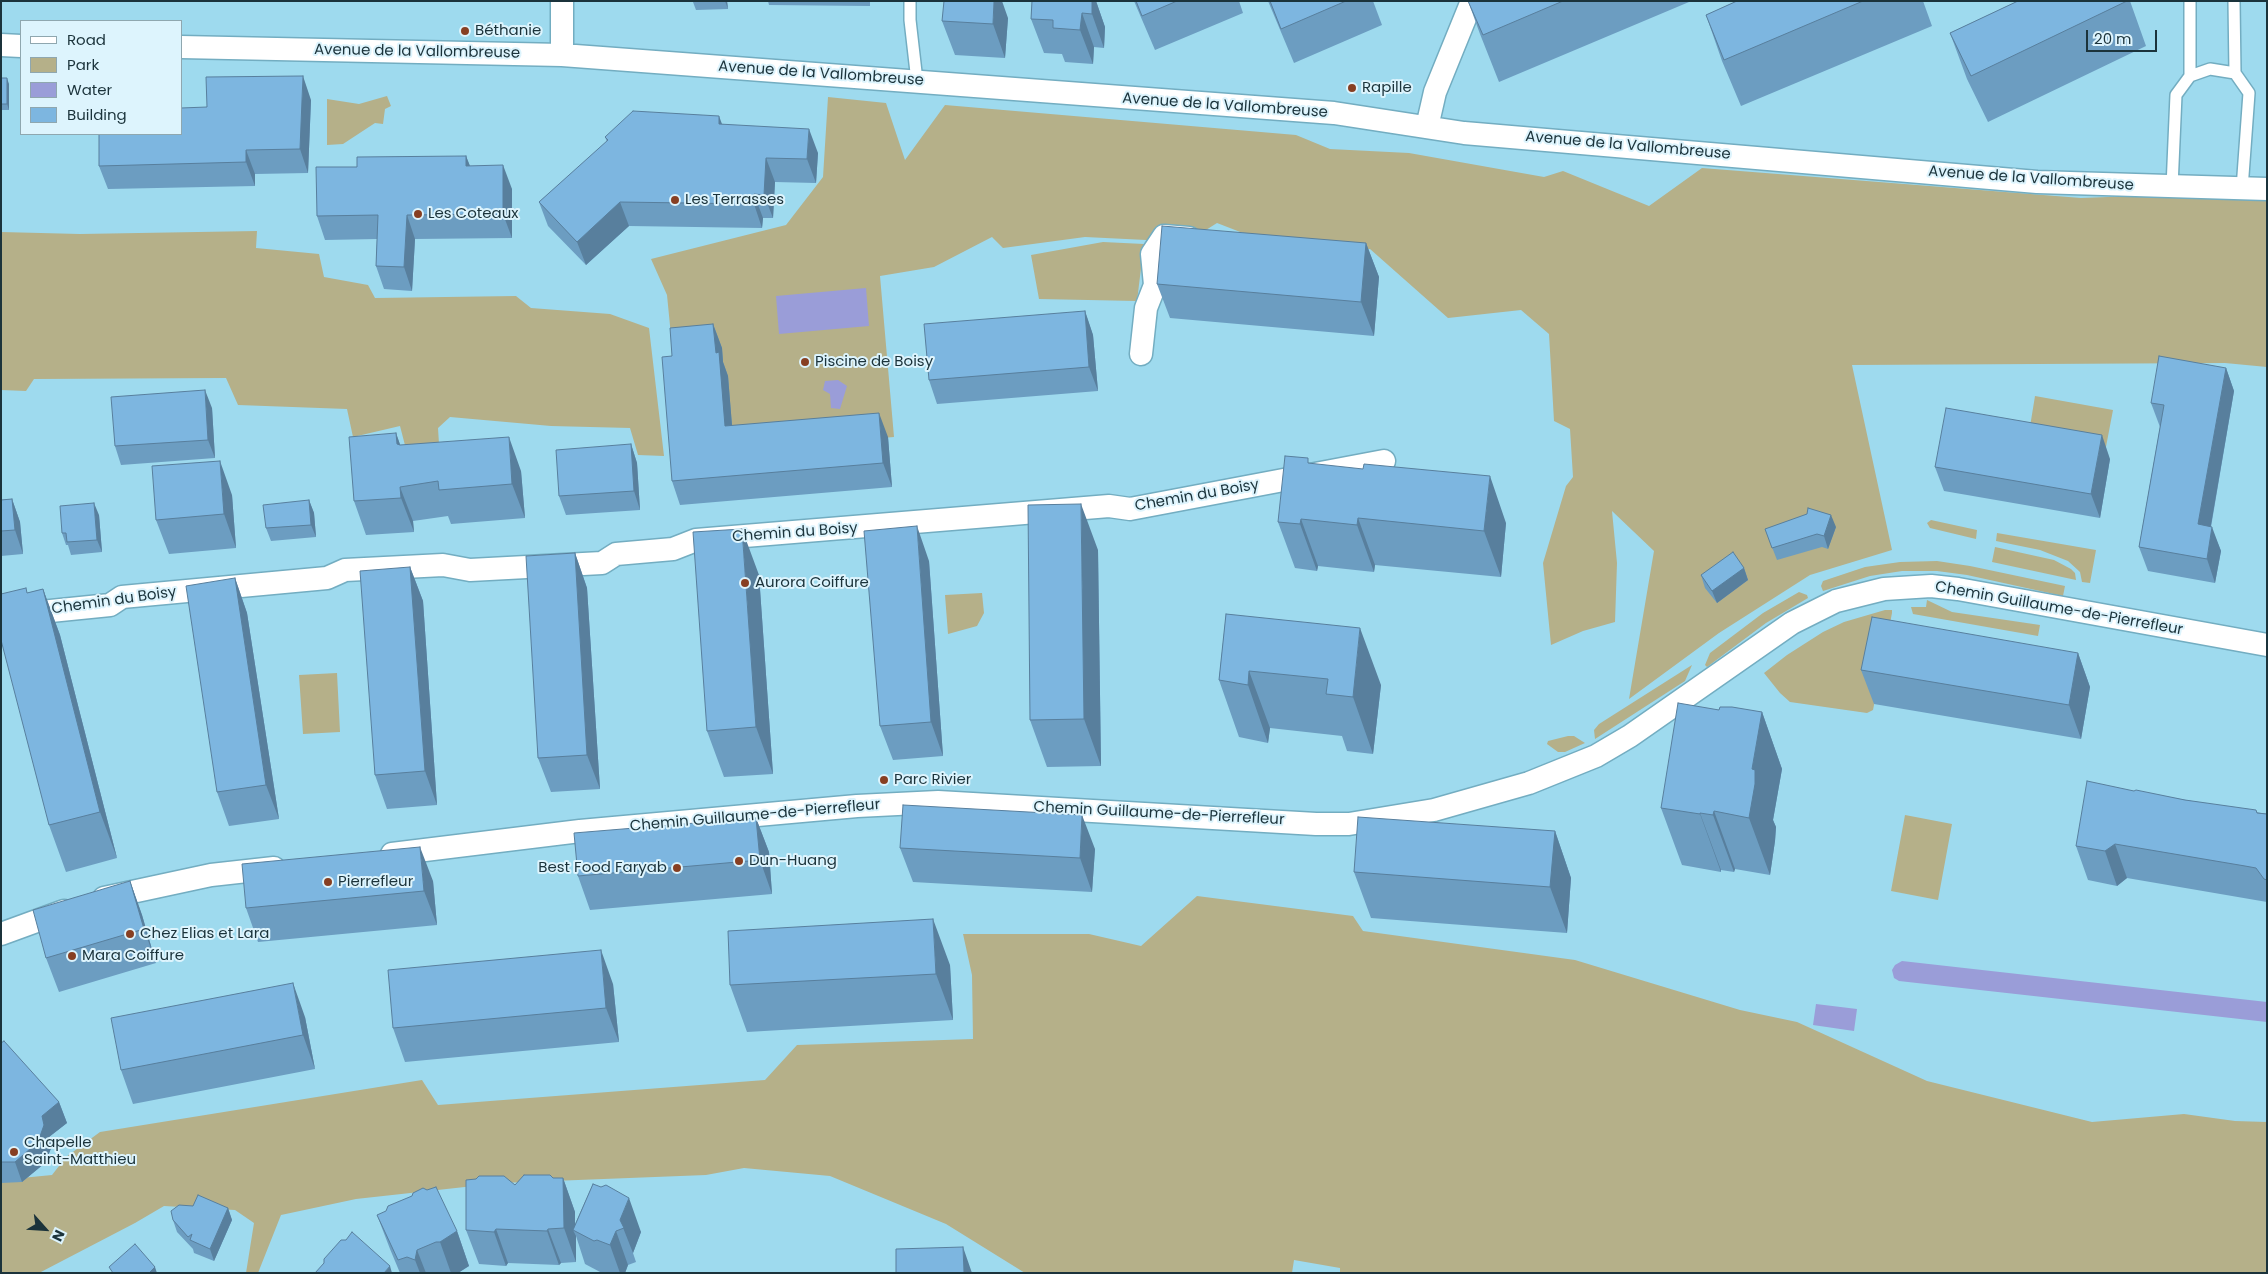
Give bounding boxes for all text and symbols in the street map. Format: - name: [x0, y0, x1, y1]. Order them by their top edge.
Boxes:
- legend: [20, 20, 182, 135]
- scale bar: [2088, 20, 2159, 52]
- place label: Béthanie: [475, 22, 541, 40]
- marker: Béthanie: [459, 25, 471, 37]
- text: 20 m: [2094, 28, 2132, 49]
- text: Road: [67, 29, 106, 50]
- street label: Avenue de la Vallombreuse: [314, 41, 520, 63]
- text: Park: [67, 54, 99, 75]
- street label: Avenue de la Vallombreuse: [718, 58, 924, 90]
- text: Water: [67, 79, 112, 100]
- place label: Rapille: [1362, 79, 1412, 97]
- marker: Rapille: [1346, 82, 1358, 94]
- street label: Avenue de la Vallombreuse: [1122, 90, 1328, 122]
- text: Building: [67, 104, 127, 125]
- street label: Avenue de la Vallombreuse: [1525, 128, 1731, 164]
- street label: Avenue de la Vallombreuse: [1928, 163, 2134, 195]
- place label: Les Terrasses: [685, 191, 784, 209]
- marker: Les Terrasses: [669, 194, 681, 206]
- place label: Les Coteaux: [428, 205, 518, 223]
- marker: Les Coteaux: [412, 208, 424, 220]
- place label: Piscine de Boisy: [815, 353, 933, 371]
- marker: Piscine de Boisy: [799, 356, 811, 368]
- street label: Chemin du Boisy: [1134, 476, 1260, 516]
- street label: Chemin du Boisy: [732, 520, 858, 546]
- place label: Aurora Coiffure: [755, 574, 869, 592]
- marker: Aurora Coiffure: [739, 577, 751, 589]
- street label: Chemin Guillaume-de-Pierrefleur: [1934, 578, 2184, 640]
- street label: Chemin du Boisy: [50, 583, 178, 619]
- place label: Parc Rivier: [894, 771, 971, 789]
- marker: Parc Rivier: [878, 774, 890, 786]
- street label: Chemin Guillaume-de-Pierrefleur: [629, 796, 881, 836]
- street label: Chemin Guillaume-de-Pierrefleur: [1033, 798, 1285, 830]
- place label: Dun-Huang: [749, 852, 837, 870]
- marker: Dun-Huang: [733, 855, 745, 867]
- place label: Best Food Faryab: [538, 859, 667, 877]
- marker: Best Food Faryab: [671, 862, 683, 874]
- place label: Pierrefleur: [338, 873, 413, 891]
- marker: Pierrefleur: [322, 876, 334, 888]
- place label: Chez Elias et Lara: [140, 925, 269, 943]
- marker: Chez Elias et Lara: [124, 928, 136, 940]
- place label: Mara Coiffure: [82, 947, 184, 965]
- marker: Mara Coiffure: [66, 950, 78, 962]
- place label: Chapelle Saint-Matthieu: [24, 1134, 136, 1169]
- marker: Chapelle Saint-Matthieu: [8, 1146, 20, 1158]
- north arrow: [20, 1204, 70, 1254]
- text: N: [47, 1226, 70, 1245]

